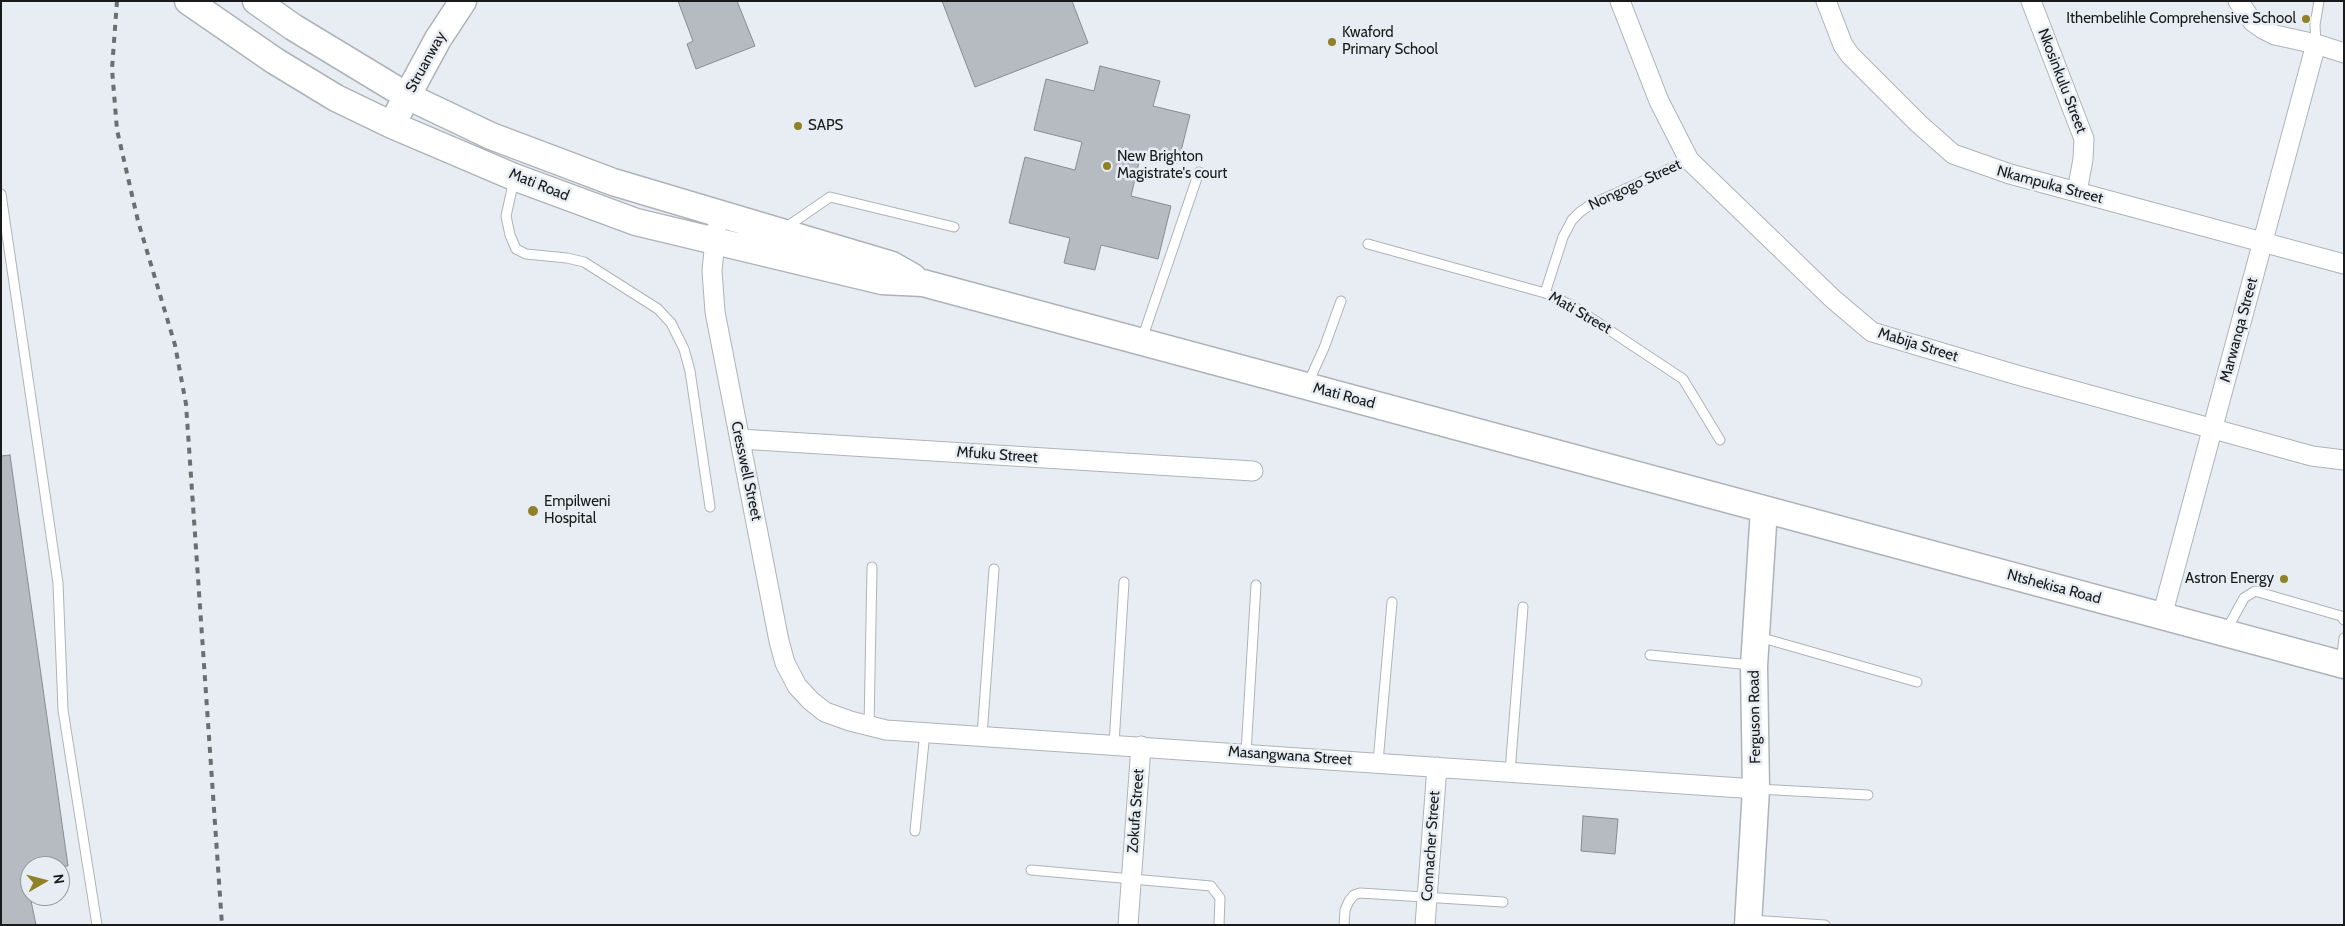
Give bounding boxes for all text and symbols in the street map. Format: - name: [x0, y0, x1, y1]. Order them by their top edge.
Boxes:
- place label: Ithembelihle Comprehensive School: [2066, 10, 2296, 28]
- marker: Ithembelihle Comprehensive School: [2300, 13, 2312, 25]
- place label: Kwaford Primary School: [1342, 24, 1438, 59]
- street label: Nkosinkulu Street: [2034, 26, 2090, 136]
- street label: Struanway: [402, 28, 450, 96]
- marker: Kwaford Primary School: [1326, 36, 1338, 48]
- place label: SAPS: [808, 117, 843, 135]
- marker: SAPS: [792, 120, 804, 132]
- place label: New Brighton Magistrate's court: [1117, 148, 1227, 183]
- street label: Nongogo Street: [1586, 156, 1684, 214]
- marker: New Brighton Magistrate's court: [1101, 160, 1113, 172]
- street label: Nkampuka Street: [1995, 162, 2105, 208]
- street label: Mati Road: [506, 165, 572, 205]
- street label: Marwanqa Street: [2216, 276, 2262, 384]
- street label: Mati Street: [1545, 288, 1615, 338]
- street label: Mabija Street: [1876, 324, 1960, 366]
- street label: Mati Road: [1311, 379, 1377, 413]
- street label: Cresswell Street: [727, 420, 765, 522]
- street label: Mfuku Street: [956, 443, 1038, 467]
- place label: Empilweni Hospital: [544, 493, 610, 528]
- marker: Empilweni Hospital: [526, 504, 540, 518]
- street label: Ntshekisa Road: [2005, 566, 2103, 608]
- place label: Astron Energy: [2185, 570, 2274, 588]
- marker: Astron Energy: [2278, 573, 2290, 585]
- street label: Ferguson Road: [1745, 670, 1765, 764]
- street label: Masangwana Street: [1227, 743, 1353, 769]
- street label: Zokufa Street: [1124, 768, 1148, 854]
- street label: Connacher Street: [1418, 790, 1444, 902]
- north arrow: [20, 856, 70, 906]
- text: N: [49, 873, 68, 885]

